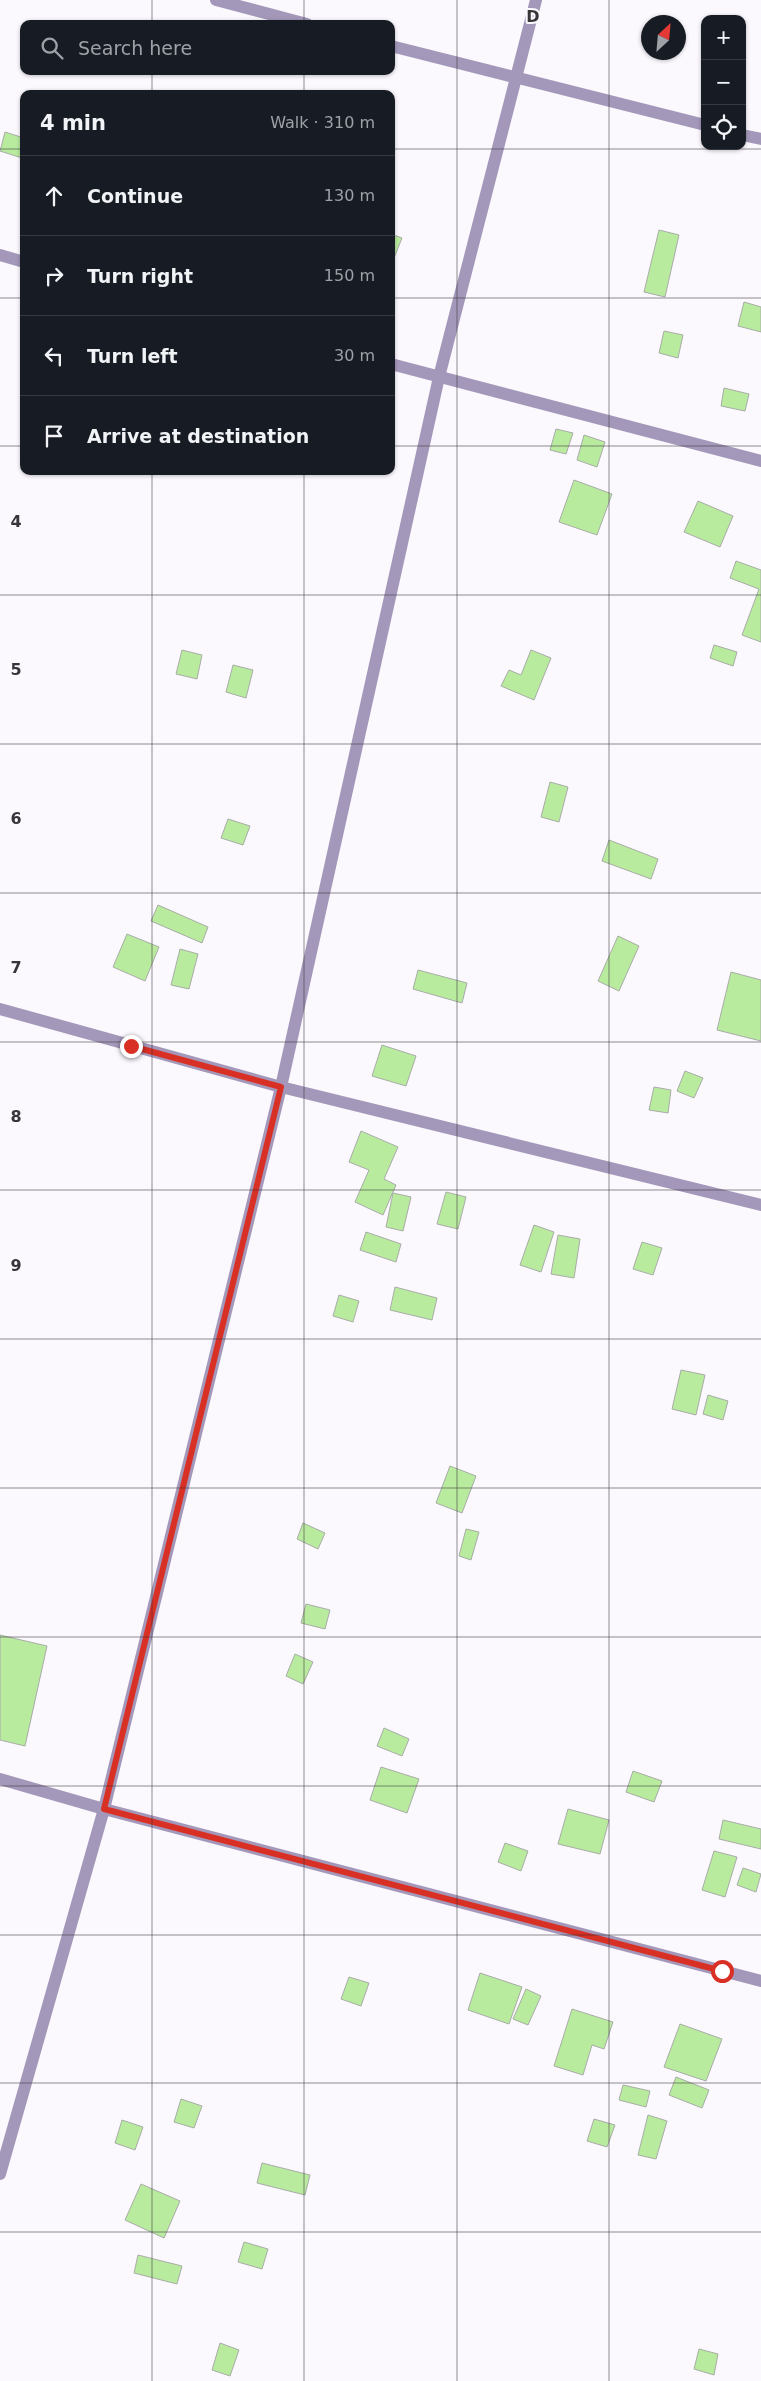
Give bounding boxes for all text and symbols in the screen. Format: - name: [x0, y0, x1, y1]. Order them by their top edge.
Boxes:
- text: D: [526, 7, 540, 26]
- north arrow: [641, 15, 686, 60]
- map controls: [701, 15, 746, 150]
- button: +: [701, 15, 746, 60]
- search box: [20, 20, 395, 75]
- icon: search: [38, 34, 66, 62]
- text: Search here: [78, 37, 192, 59]
- button: −: [701, 60, 746, 105]
- button: locate: [701, 105, 746, 150]
- text: 4 min: [40, 111, 106, 135]
- text: Walk · 310 m: [270, 113, 375, 132]
- icon: ahead: [40, 182, 68, 210]
- text: Continue: [87, 185, 183, 207]
- text: 130 m: [324, 186, 375, 205]
- icon: right: [40, 262, 68, 290]
- text: Turn right: [87, 265, 193, 287]
- text: 150 m: [324, 266, 375, 285]
- icon: left: [40, 342, 68, 370]
- text: Turn left: [87, 345, 178, 367]
- text: 30 m: [334, 346, 375, 365]
- icon: arrive: [40, 422, 68, 450]
- text: Arrive at destination: [87, 425, 309, 447]
- text: 4: [10, 512, 22, 531]
- text: 5: [10, 660, 22, 679]
- text: 6: [10, 809, 22, 828]
- text: 7: [10, 958, 22, 977]
- route end: [120, 1035, 143, 1058]
- text: 8: [10, 1107, 22, 1126]
- text: 9: [10, 1256, 22, 1275]
- route start: [711, 1960, 734, 1983]

